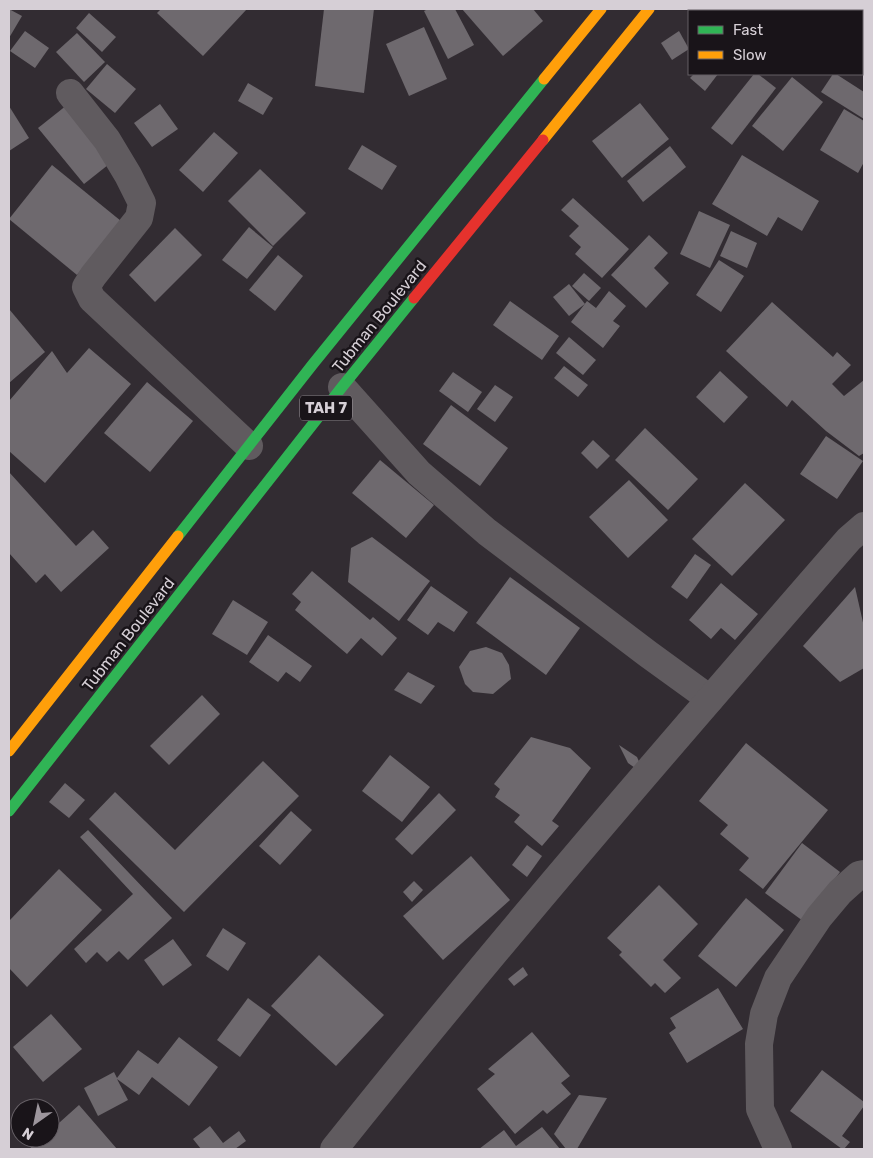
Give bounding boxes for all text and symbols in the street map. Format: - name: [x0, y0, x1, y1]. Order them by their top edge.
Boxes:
- legend: [688, 10, 863, 75]
- text: Fast: [733, 21, 763, 39]
- text: Slow: [733, 46, 766, 64]
- street label: Tubman Boulevard: [328, 256, 430, 376]
- road number: TAH 7: [300, 396, 352, 420]
- street label: Tubman Boulevard: [78, 574, 179, 695]
- north arrow: [10, 1098, 60, 1148]
- text: N: [19, 1124, 37, 1143]

